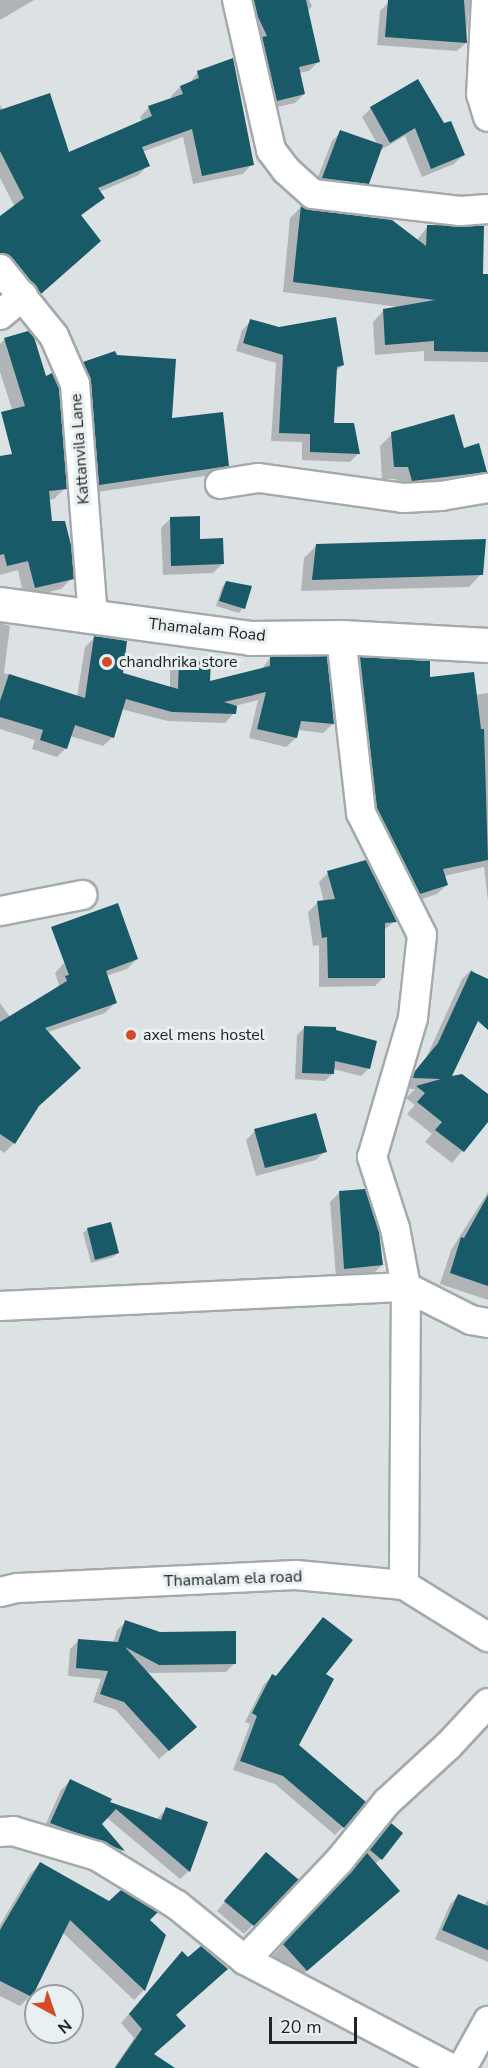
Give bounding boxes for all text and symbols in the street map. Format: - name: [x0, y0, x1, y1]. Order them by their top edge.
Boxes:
- street label: Kattanvila Lane: [67, 393, 93, 505]
- street label: Thamalam Road: [148, 614, 266, 646]
- place label: chandhrika store: [119, 652, 238, 672]
- marker: chandhrika store: [100, 655, 114, 669]
- place label: axel mens hostel: [143, 1025, 265, 1045]
- marker: axel mens hostel: [124, 1028, 138, 1042]
- street label: Thamalam ela road: [163, 1567, 303, 1591]
- north arrow: [24, 1984, 84, 2044]
- scale bar: [272, 2005, 360, 2043]
- text: N: [53, 2014, 76, 2039]
- text: 20 m: [280, 2015, 322, 2039]

